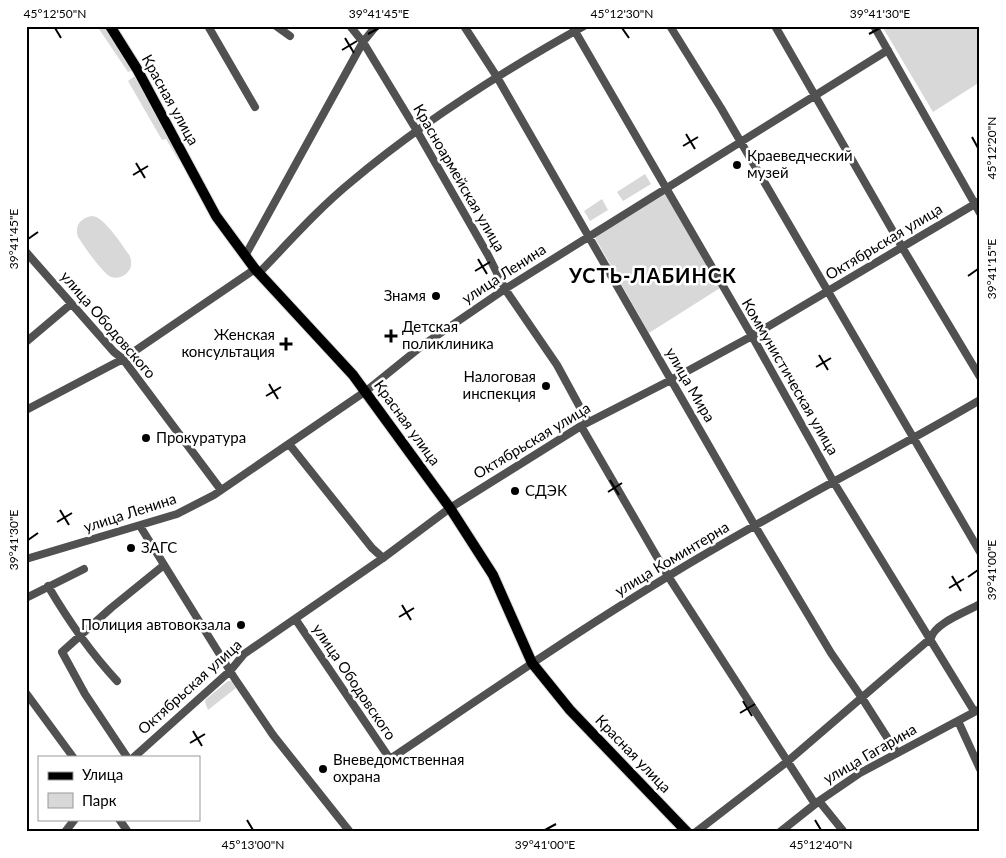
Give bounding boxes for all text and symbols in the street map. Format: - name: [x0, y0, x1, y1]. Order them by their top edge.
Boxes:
- text: 45°12'50"N: [24, 6, 86, 21]
- text: 39°41'45"E: [349, 6, 409, 21]
- text: 45°12'30"N: [591, 6, 653, 21]
- text: 39°41'30"E: [850, 6, 910, 21]
- street label: Красная улица: [139, 51, 203, 148]
- street label: Красноармейская улица: [410, 100, 510, 255]
- text: 45°12'20"N: [984, 117, 999, 179]
- place label: Краеведческий музей: [747, 146, 853, 181]
- marker: Краеведческий музей: [731, 159, 743, 171]
- street label: Октябрьская улица: [822, 199, 945, 283]
- text: 39°41'45"E: [6, 209, 21, 269]
- street label: улица Ленина: [458, 239, 549, 307]
- text: 39°41'15"E: [984, 239, 999, 299]
- district label: УСТЬ-ЛАБИНСК: [568, 263, 737, 287]
- street label: улица Ободовского: [57, 267, 160, 382]
- place label: Знамя: [384, 286, 426, 304]
- marker: Знамя: [430, 290, 442, 302]
- street label: Коммунистическая улица: [739, 295, 843, 458]
- place label: Детская поликлиника: [402, 317, 494, 352]
- place label: Женская консультация: [181, 325, 275, 360]
- marker: Детская поликлиника: [384, 329, 398, 343]
- marker: Женская консультация: [279, 337, 293, 351]
- street label: улица Мира: [662, 344, 719, 425]
- place label: Налоговая инспекция: [463, 367, 536, 402]
- street label: Красная улица: [371, 376, 445, 469]
- marker: Налоговая инспекция: [540, 380, 552, 392]
- street label: Октябрьская улица: [470, 398, 593, 482]
- place label: Прокуратура: [156, 428, 246, 446]
- marker: Прокуратура: [140, 432, 152, 444]
- place label: СДЭК: [525, 481, 567, 499]
- marker: СДЭК: [509, 485, 521, 497]
- street label: улица Ленина: [81, 489, 178, 535]
- text: 39°41'30"E: [6, 510, 21, 570]
- street label: улица Коминтерна: [611, 517, 732, 599]
- place label: ЗАГС: [141, 538, 177, 556]
- text: 39°41'00"E: [984, 540, 999, 600]
- marker: ЗАГС: [125, 542, 137, 554]
- place label: Полиция автовокзала: [81, 615, 231, 633]
- marker: Полиция автовокзала: [235, 619, 247, 631]
- street label: улица Ободовского: [309, 620, 400, 743]
- street label: Октябрьская улица: [134, 635, 245, 738]
- street label: Красная улица: [592, 711, 675, 796]
- street label: улица Гагарина: [820, 719, 919, 787]
- place label: Вневедомственная охрана: [333, 750, 464, 785]
- legend: [38, 756, 200, 820]
- marker: Вневедомственная охрана: [317, 763, 329, 775]
- text: Улица: [82, 765, 123, 783]
- text: Парк: [82, 791, 117, 809]
- text: 45°13'00"N: [222, 837, 284, 852]
- text: 39°41'00"E: [515, 837, 575, 852]
- text: 45°12'40"N: [790, 837, 852, 852]

